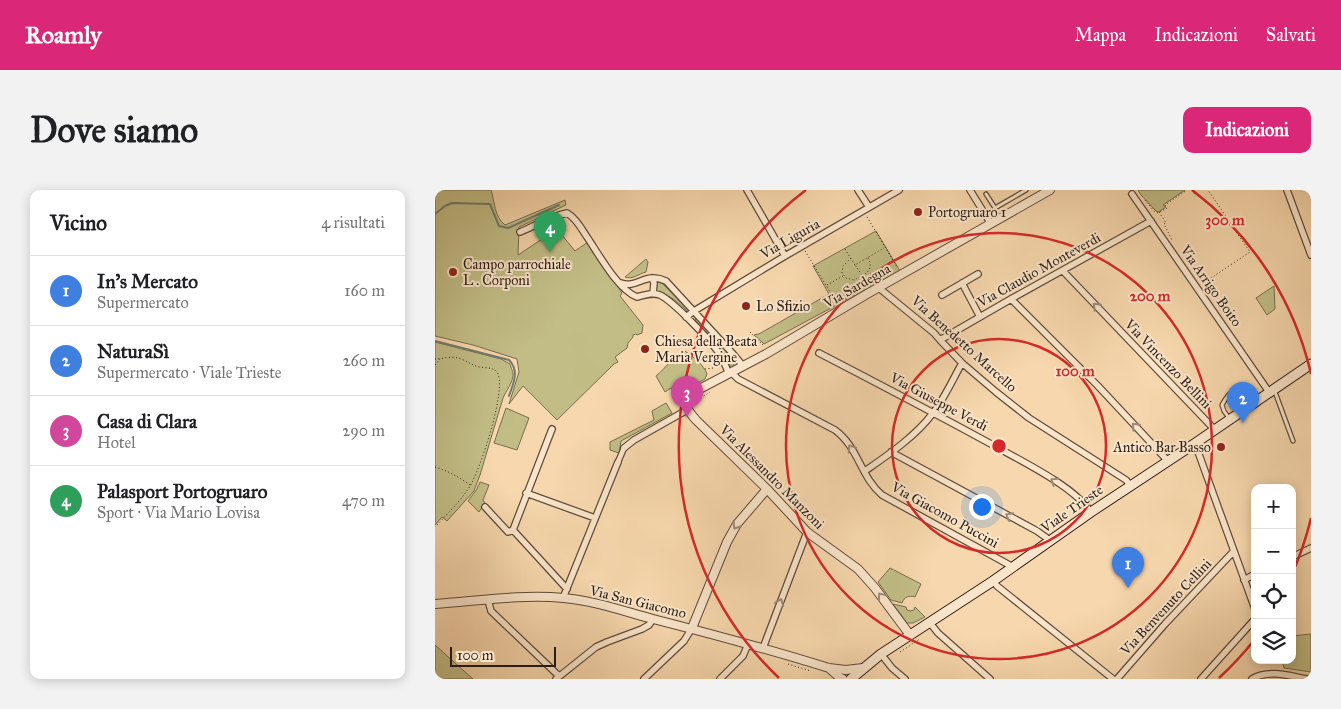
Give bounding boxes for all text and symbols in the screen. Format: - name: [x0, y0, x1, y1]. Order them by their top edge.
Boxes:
- text: Roamly: [25, 20, 102, 50]
- text: Mappa: [1074, 24, 1126, 46]
- text: Indicazioni: [1154, 24, 1238, 46]
- text: Salvati: [1266, 24, 1316, 46]
- button: Indicazioni: [1183, 107, 1311, 153]
- text: Dove siamo: [30, 109, 198, 152]
- place label: Portogruaro 1: [928, 204, 1007, 221]
- marker: Portogruaro 1: [912, 206, 924, 218]
- text: Vicino: [50, 210, 107, 236]
- pin: 4: [534, 211, 566, 252]
- text: 300 m: [1205, 211, 1245, 230]
- text: 4 risultati: [321, 213, 385, 232]
- street label: Via Liguria: [756, 215, 823, 263]
- street label: Via Claudio Monteverdi: [974, 229, 1104, 311]
- street label: Via Arrigo Boito: [1176, 241, 1245, 330]
- place label: Campo parrochiale L . Corponi: [463, 256, 571, 289]
- street label: Via Sardegna: [820, 260, 894, 312]
- marker: Campo parrochiale L . Corponi: [447, 266, 459, 278]
- text: In's Mercato: [97, 270, 198, 293]
- text: 1: [63, 281, 69, 300]
- text: 160 m: [344, 281, 385, 300]
- text: 200 m: [1130, 287, 1171, 305]
- street label: Via Benedetto Marcello: [907, 292, 1020, 396]
- text: Supermercato: [97, 293, 189, 312]
- place label: Lo Sfizio: [756, 298, 810, 315]
- marker: Lo Sfizio: [740, 300, 752, 312]
- one-way arrow: [1093, 303, 1102, 312]
- street label: Via Vincenzo Bellini: [1120, 315, 1215, 412]
- place label: Chiesa della Beata Maria Vergine: [655, 333, 757, 366]
- text: NaturaSì: [97, 340, 169, 363]
- marker: Chiesa della Beata Maria Vergine: [639, 343, 651, 355]
- text: 2: [62, 351, 70, 370]
- text: 260 m: [343, 351, 385, 370]
- text: 100 m: [1055, 362, 1095, 380]
- text: Supermercato · Viale Trieste: [97, 363, 282, 382]
- street label: Via Giuseppe Verdi: [886, 369, 991, 435]
- pin: 3: [671, 376, 703, 417]
- pin: 2: [1227, 382, 1259, 423]
- text: Casa di Clara: [97, 410, 197, 433]
- text: 3: [63, 421, 69, 440]
- text: 290 m: [342, 421, 385, 440]
- street label: Via Alessandro Manzoni: [716, 421, 828, 533]
- one-way arrow: [1132, 422, 1141, 431]
- text: Hotel: [97, 433, 135, 452]
- centre of rings: [990, 437, 1008, 455]
- place label: Antico Bar Basso: [1112, 439, 1211, 456]
- marker: Antico Bar Basso: [1215, 441, 1227, 453]
- one-way arrow: [848, 444, 858, 453]
- street label: Via Giacomo Puccini: [888, 478, 1002, 552]
- one-way arrow: [1051, 478, 1060, 487]
- text: Palasport Portogruaro: [97, 480, 267, 503]
- street label: Viale Trieste: [1037, 481, 1107, 537]
- map controls: [1251, 484, 1296, 664]
- button: +: [1251, 484, 1296, 529]
- text: 4: [62, 491, 70, 510]
- text: 470 m: [342, 491, 385, 510]
- your location: [969, 494, 995, 520]
- text: Sport · Via Mario Lovisa: [97, 503, 260, 522]
- one-way arrow: [1005, 512, 1014, 522]
- one-way arrow: [733, 521, 743, 530]
- button: −: [1251, 529, 1296, 574]
- pin: 1: [1112, 547, 1144, 588]
- street label: Via Benvenuto Cellini: [1116, 555, 1215, 659]
- button: locate: [1251, 574, 1296, 619]
- street label: Via San Giacomo: [587, 582, 688, 622]
- one-way arrow: [878, 592, 887, 602]
- one-way arrow: [774, 598, 784, 607]
- button: layers: [1251, 619, 1296, 664]
- scale bar: [450, 644, 556, 667]
- text: 100 m: [457, 647, 494, 664]

